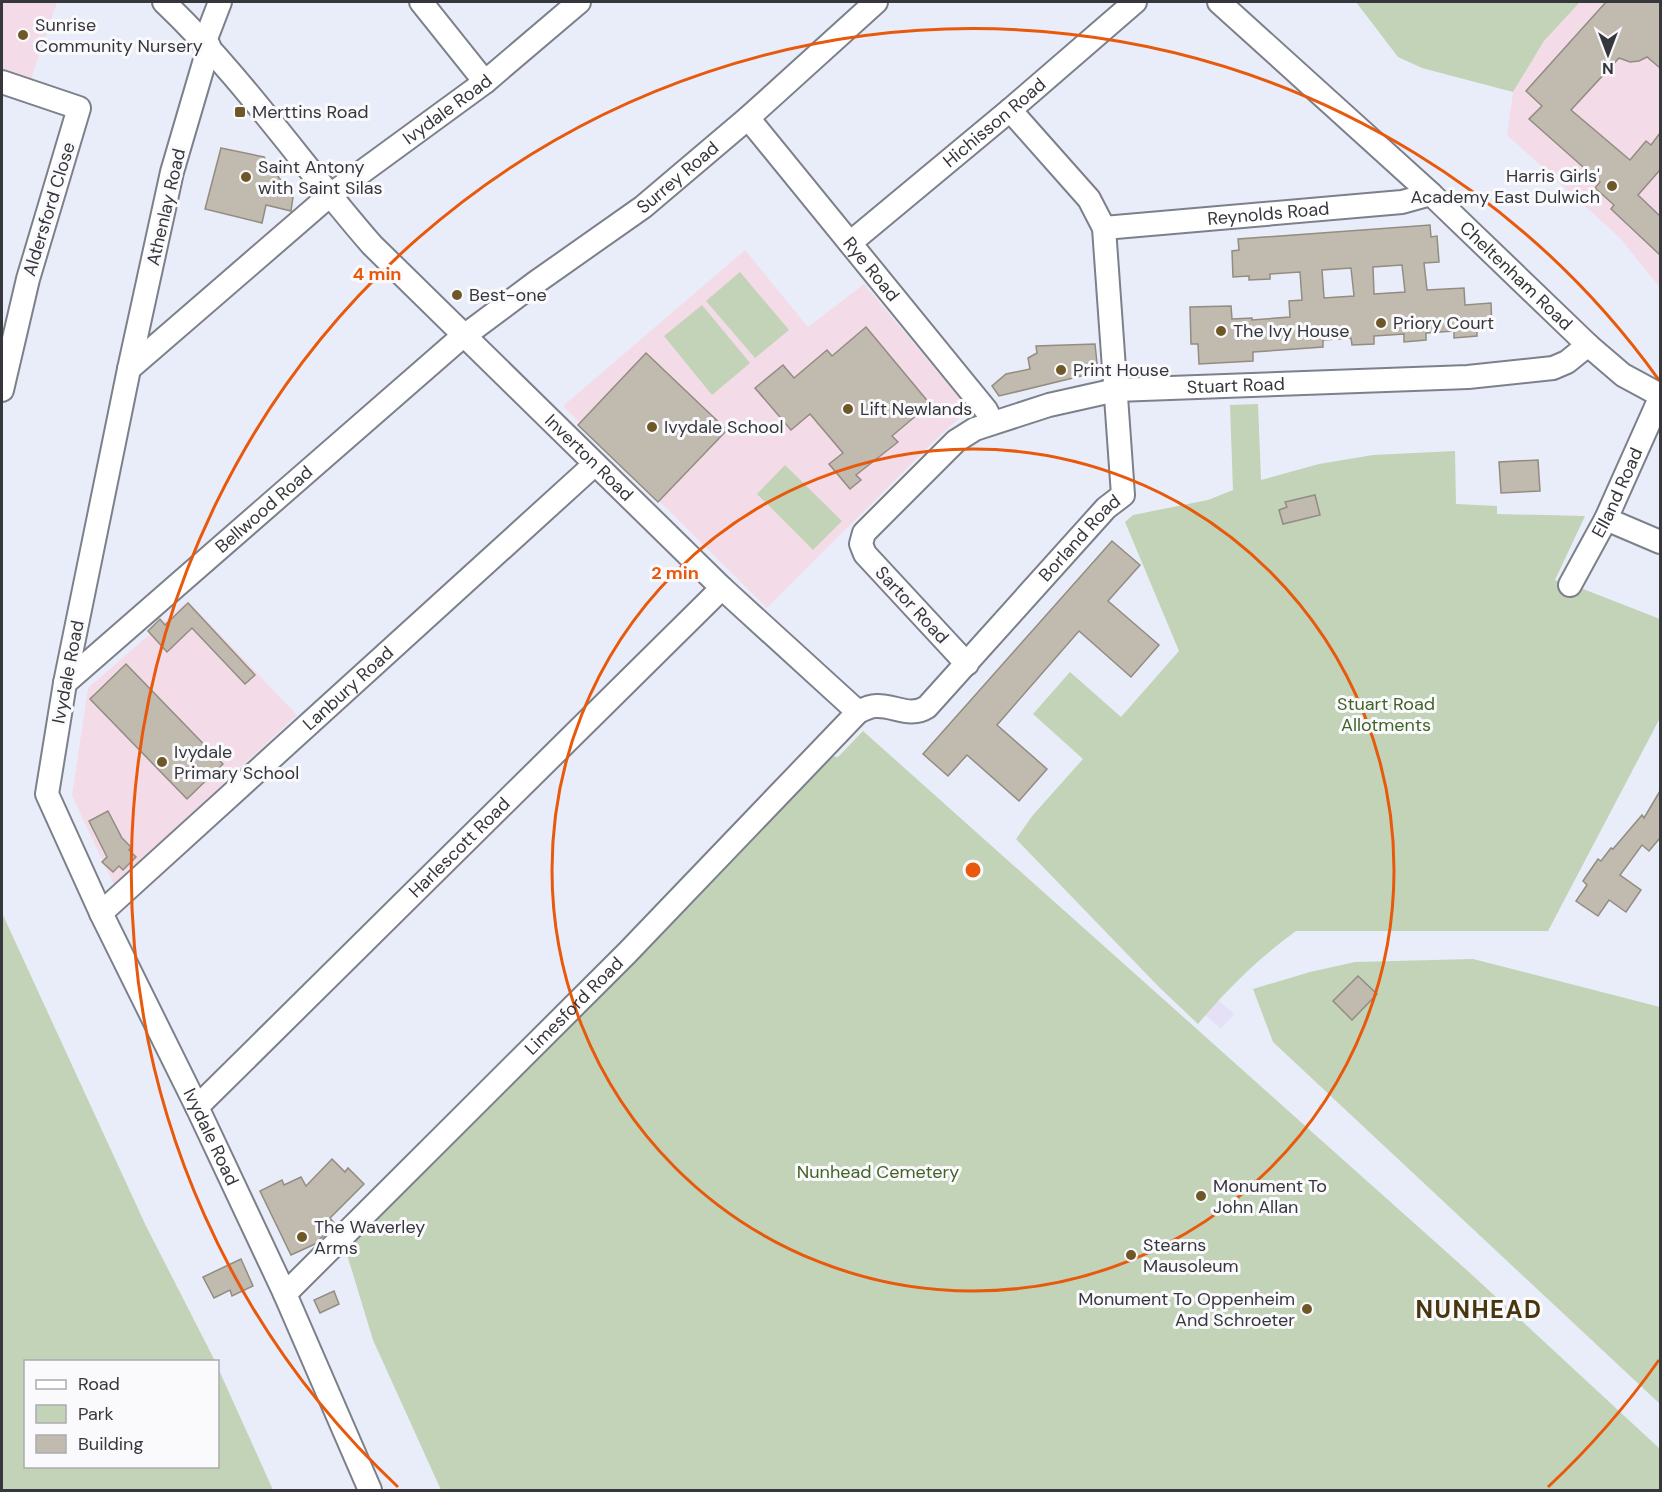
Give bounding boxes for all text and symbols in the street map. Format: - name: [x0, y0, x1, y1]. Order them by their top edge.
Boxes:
- place label: Sunrise Community Nursery: [35, 13, 203, 58]
- north arrow: [1578, 24, 1638, 84]
- marker: Sunrise Community Nursery: [16, 28, 30, 42]
- text: N: [1602, 58, 1614, 79]
- street label: Ivydale Road: [398, 69, 497, 150]
- street label: Hichisson Road: [938, 72, 1051, 173]
- place label: Merttins Road: [252, 100, 369, 124]
- marker: Merttins Road: [233, 105, 247, 119]
- street label: Surrey Road: [632, 136, 724, 219]
- street label: Aldersford Close: [17, 139, 81, 279]
- street label: Athenlay Road: [141, 146, 191, 268]
- place label: Saint Antony with Saint Silas: [258, 155, 383, 200]
- place label: Harris Girls' Academy East Dulwich: [1411, 164, 1600, 209]
- marker: Saint Antony with Saint Silas: [239, 170, 253, 184]
- marker: Harris Girls' Academy East Dulwich: [1605, 179, 1619, 193]
- street label: Reynolds Road: [1206, 196, 1330, 231]
- street label: Cheltenham Road: [1454, 216, 1578, 336]
- street label: Rye Road: [838, 232, 905, 307]
- text: 4 min: [353, 262, 401, 286]
- place label: Best-one: [469, 283, 547, 307]
- marker: Best-one: [450, 288, 464, 302]
- place label: Priory Court: [1393, 311, 1494, 335]
- marker: Priory Court: [1374, 316, 1388, 330]
- place label: The Ivy House: [1233, 319, 1349, 343]
- marker: The Ivy House: [1214, 324, 1228, 338]
- place label: Print House: [1073, 358, 1169, 382]
- marker: Print House: [1054, 363, 1068, 377]
- street label: Stuart Road: [1186, 372, 1285, 399]
- place label: Lift Newlands: [860, 397, 972, 421]
- marker: Lift Newlands: [841, 402, 855, 416]
- street label: Inverton Road: [540, 409, 639, 507]
- place label: Ivydale School: [664, 415, 783, 439]
- marker: Ivydale School: [645, 420, 659, 434]
- street label: Elland Road: [1586, 444, 1648, 542]
- street label: Bellwood Road: [210, 460, 318, 559]
- street label: Borland Road: [1033, 489, 1125, 587]
- text: 2 min: [651, 561, 699, 585]
- street label: Sartor Road: [870, 561, 954, 649]
- street label: Ivydale Road: [46, 618, 90, 726]
- street label: Lanbury Road: [298, 641, 399, 736]
- park label: Stuart Road Allotments: [1337, 692, 1435, 737]
- place label: Ivydale Primary School: [174, 740, 299, 785]
- marker: Ivydale Primary School: [155, 755, 169, 769]
- street label: Harlescott Road: [404, 792, 515, 903]
- centre of rings: [963, 860, 983, 880]
- street label: Limesford Road: [519, 952, 628, 1060]
- street label: Ivydale Road: [178, 1084, 244, 1189]
- park label: Nunhead Cemetery: [797, 1160, 959, 1184]
- place label: Monument To John Allan: [1213, 1174, 1327, 1219]
- marker: Monument To John Allan: [1194, 1189, 1208, 1203]
- place label: The Waverley Arms: [314, 1215, 425, 1260]
- marker: The Waverley Arms: [295, 1230, 309, 1244]
- place label: Stearns Mausoleum: [1143, 1233, 1239, 1278]
- marker: Stearns Mausoleum: [1124, 1248, 1138, 1262]
- place label: Monument To Oppenheim And Schroeter: [1078, 1287, 1295, 1332]
- district label: NUNHEAD: [1415, 1294, 1543, 1325]
- marker: Monument To Oppenheim And Schroeter: [1300, 1302, 1314, 1316]
- legend: [24, 1360, 219, 1468]
- text: Road: [78, 1372, 120, 1396]
- text: Park: [78, 1402, 114, 1426]
- text: Building: [78, 1432, 143, 1456]

